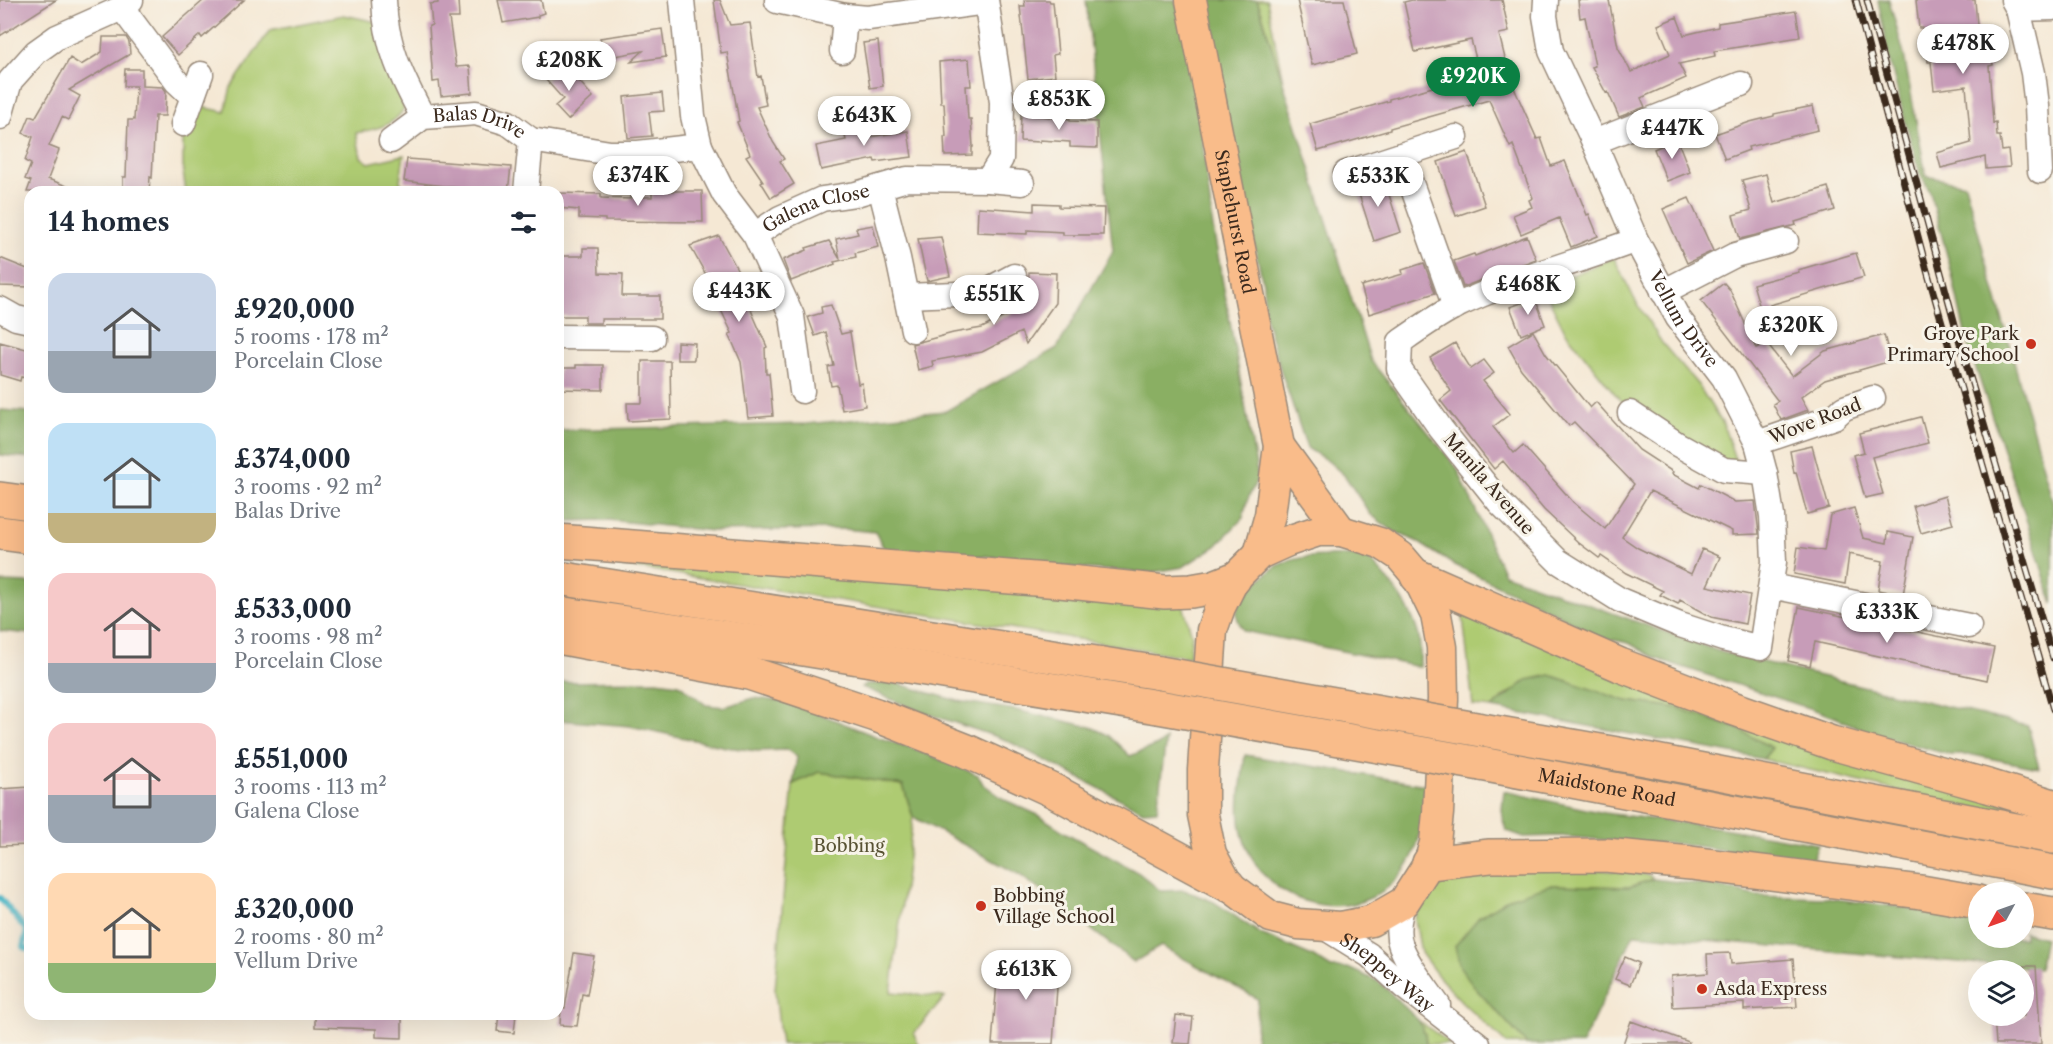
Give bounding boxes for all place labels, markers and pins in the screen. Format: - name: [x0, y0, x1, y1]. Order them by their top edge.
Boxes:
- pin: £478K: [1921, 24, 2005, 75]
- pin: £208K: [527, 41, 611, 92]
- pin: £920K: [1431, 57, 1515, 108]
- pin: £853K: [1017, 80, 1101, 131]
- pin: £643K: [822, 96, 906, 147]
- pin: £447K: [1630, 109, 1714, 160]
- pin: £374K: [596, 156, 680, 207]
- pin: £533K: [1336, 157, 1420, 208]
- pin: £468K: [1486, 265, 1570, 316]
- pin: £443K: [697, 272, 781, 323]
- pin: £551K: [952, 275, 1036, 326]
- pin: £320K: [1749, 306, 1833, 357]
- place label: Grove Park Primary School: [1887, 323, 2021, 366]
- marker: Grove Park Primary School: [2024, 337, 2038, 351]
- pin: £333K: [1845, 593, 1929, 644]
- place label: Bobbing Village School: [992, 885, 1115, 928]
- marker: Bobbing Village School: [974, 899, 988, 913]
- pin: £613K: [984, 950, 1068, 1001]
- place label: Asda Express: [1713, 978, 1827, 1000]
- marker: Asda Express: [1695, 982, 1709, 996]

